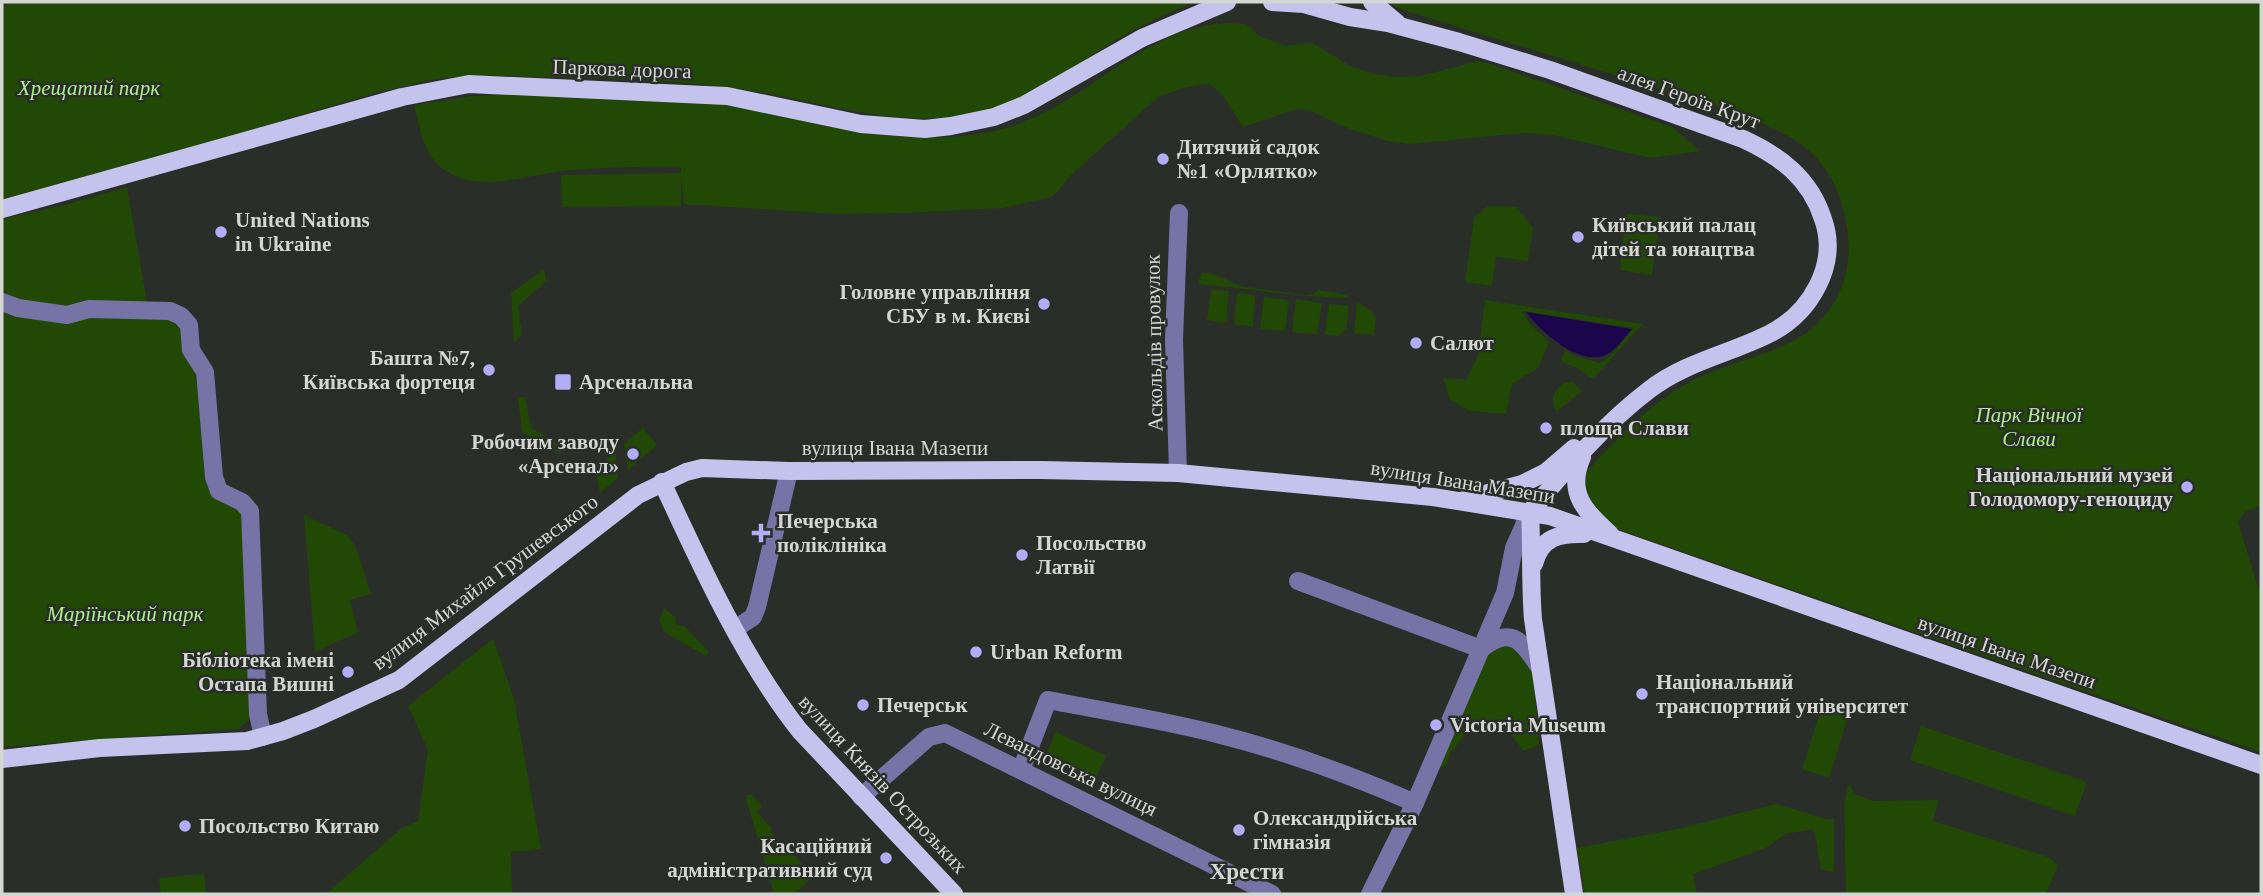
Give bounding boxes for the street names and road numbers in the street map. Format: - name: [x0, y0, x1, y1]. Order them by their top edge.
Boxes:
- street label: Паркова дорога: [552, 55, 693, 83]
- street label: алея Героїв Крут: [1614, 60, 1764, 134]
- street label: Аскольдів провулок: [1140, 253, 1168, 432]
- street label: вулиця Івана Мазепи: [802, 436, 988, 460]
- street label: вулиця Івана Мазепи: [1369, 456, 1557, 508]
- street label: вулиця Михайла Грушевського: [367, 489, 603, 675]
- street label: вулиця Івана Мазепи: [1915, 610, 2099, 694]
- street label: вулиця Князів Острозьких: [794, 690, 972, 879]
- street label: Левандовська вулиця: [981, 717, 1162, 821]

